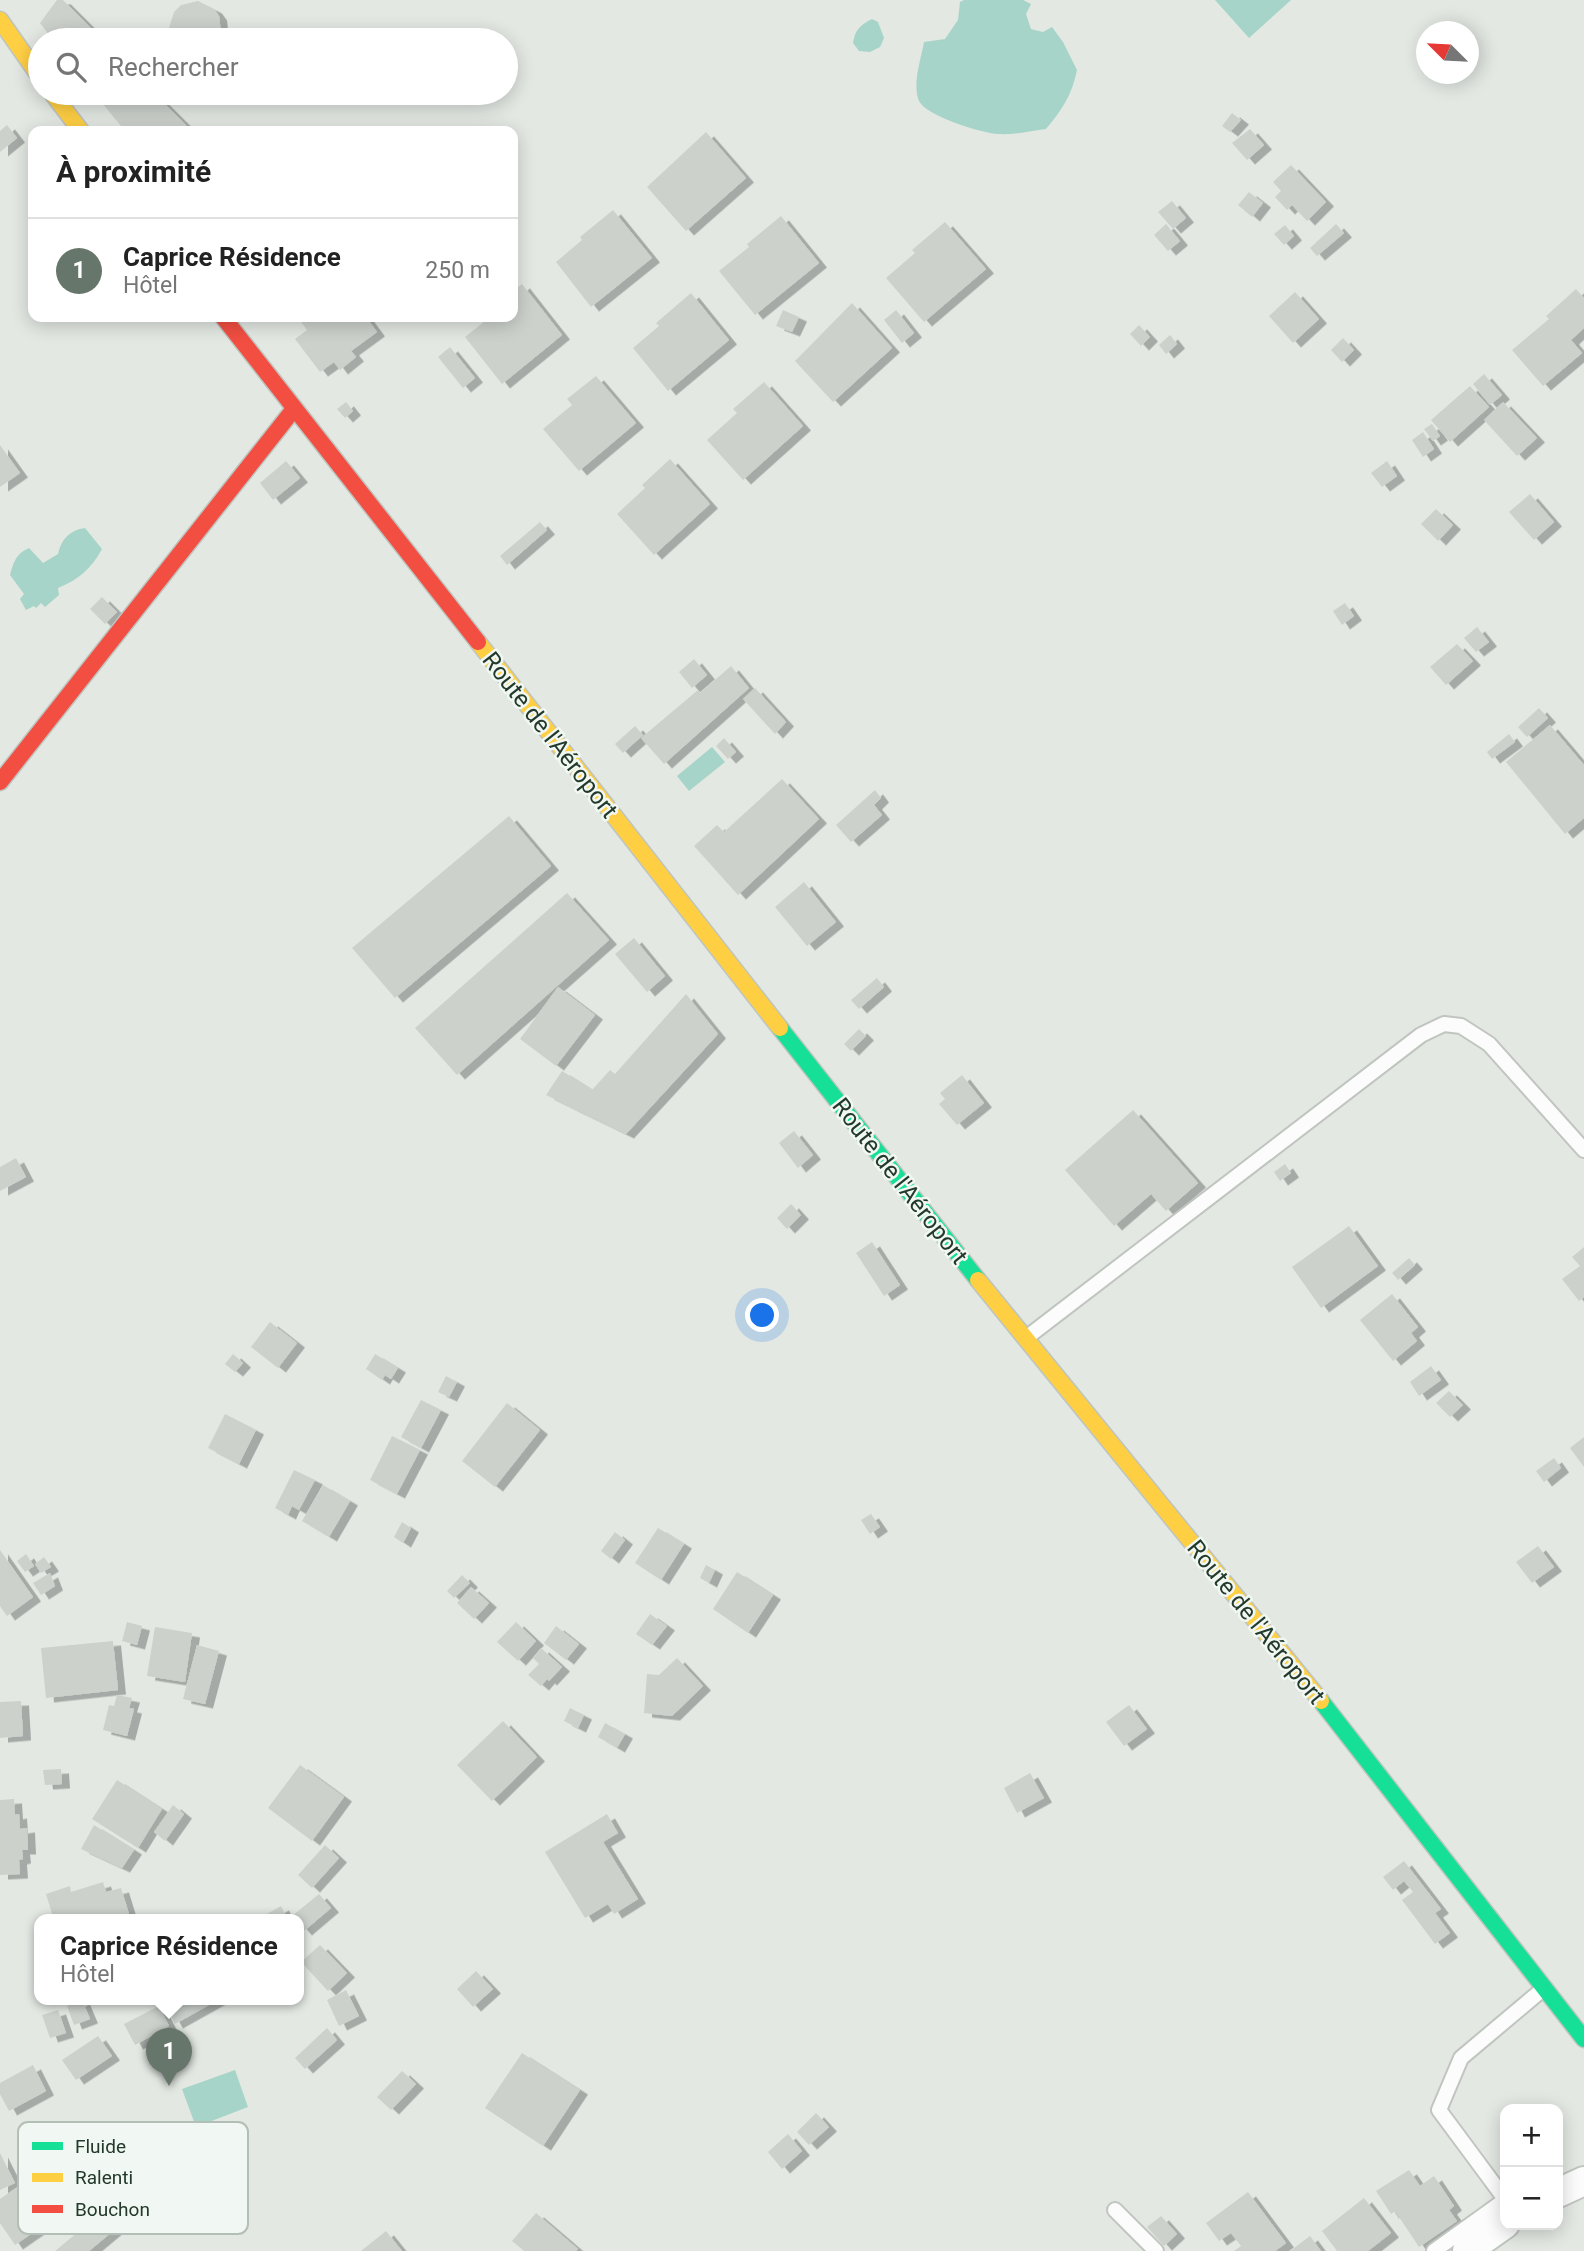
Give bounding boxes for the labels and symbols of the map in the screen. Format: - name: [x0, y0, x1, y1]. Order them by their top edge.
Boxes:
- north arrow: [1416, 21, 1479, 84]
- street label: Route de l'Aéroport: [477, 646, 624, 824]
- street label: Route de l'Aéroport: [827, 1092, 974, 1270]
- your location: [745, 1298, 779, 1332]
- street label: Route de l'Aéroport: [1181, 1534, 1331, 1710]
- pin: 1: [146, 2028, 192, 2086]
- legend: [18, 2122, 248, 2234]
- text: Fluide: [75, 2135, 126, 2158]
- text: Ralenti: [75, 2166, 133, 2189]
- text: Bouchon: [75, 2198, 150, 2221]

